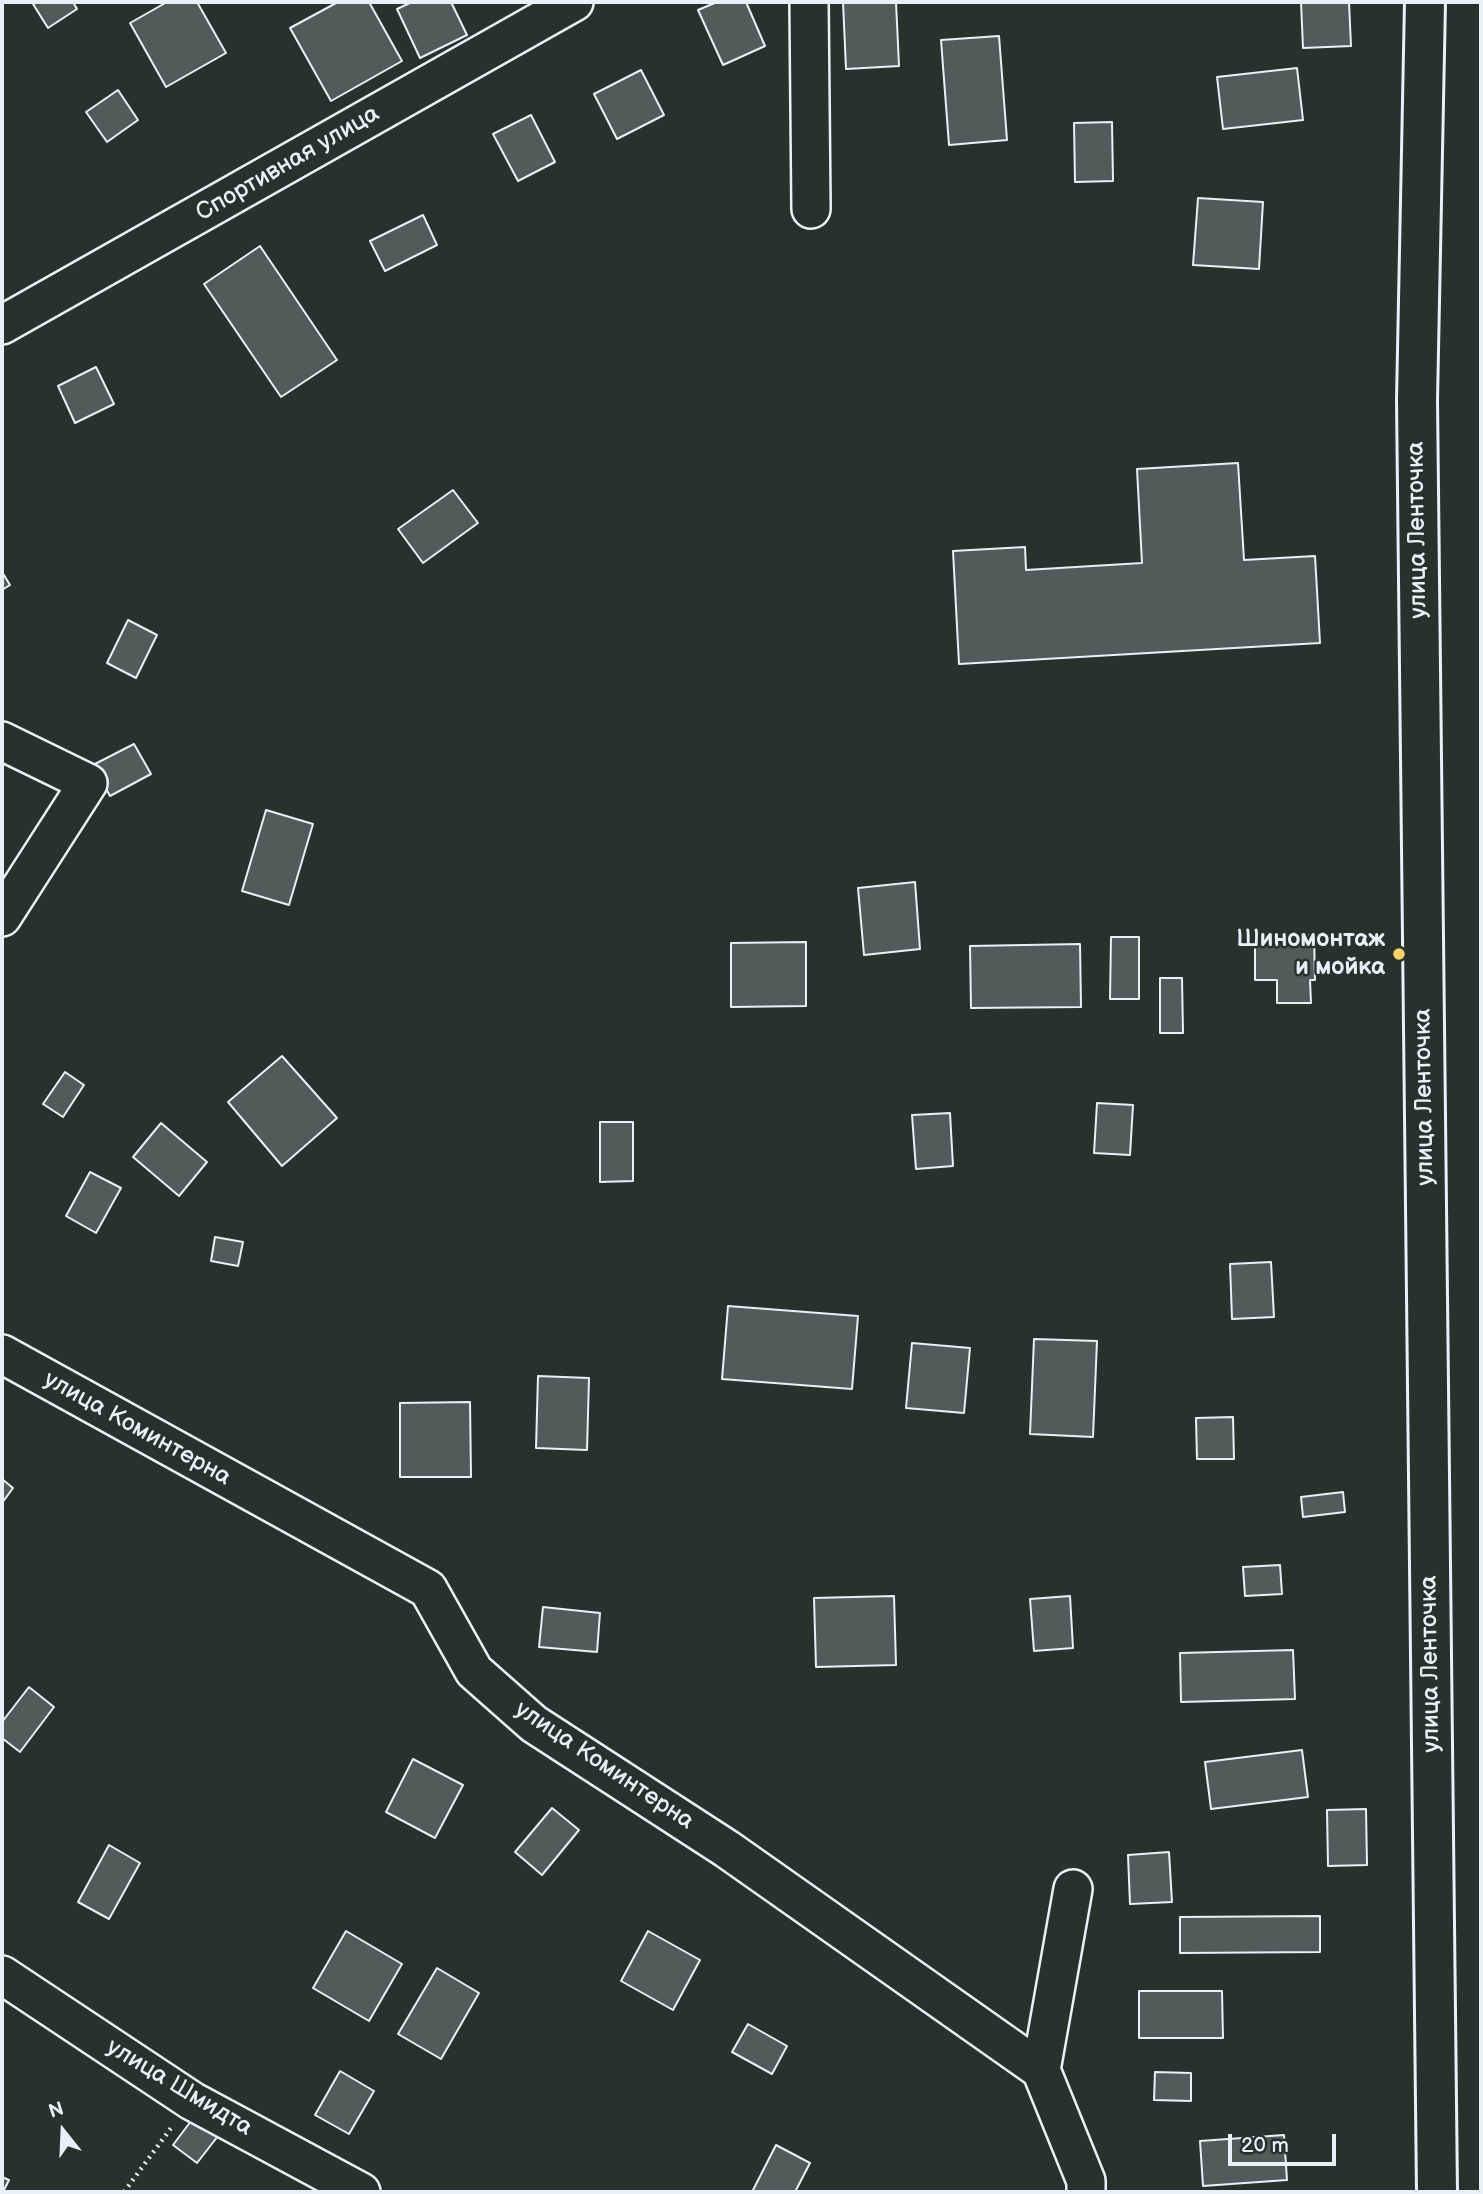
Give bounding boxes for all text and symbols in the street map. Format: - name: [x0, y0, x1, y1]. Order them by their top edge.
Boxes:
- street label: Спортивная улица: [191, 100, 385, 228]
- street label: улица Ленточка: [1402, 441, 1434, 619]
- place label: Шиномонтаж и мойка: [1236, 926, 1385, 982]
- marker: Шиномонтаж и мойка: [1391, 946, 1407, 962]
- street label: улица Ленточка: [1409, 1008, 1441, 1186]
- street label: улица Коминтерна: [38, 1366, 236, 1492]
- street label: улица Ленточка: [1415, 1575, 1447, 1753]
- street label: улица Коминтерна: [509, 1695, 699, 1837]
- street label: улица Шмидта: [101, 2033, 257, 2143]
- north arrow: [28, 2096, 98, 2166]
- text: N: [46, 2097, 67, 2124]
- scale bar: [1231, 2120, 1340, 2164]
- text: 20 m: [1241, 2133, 1289, 2158]

